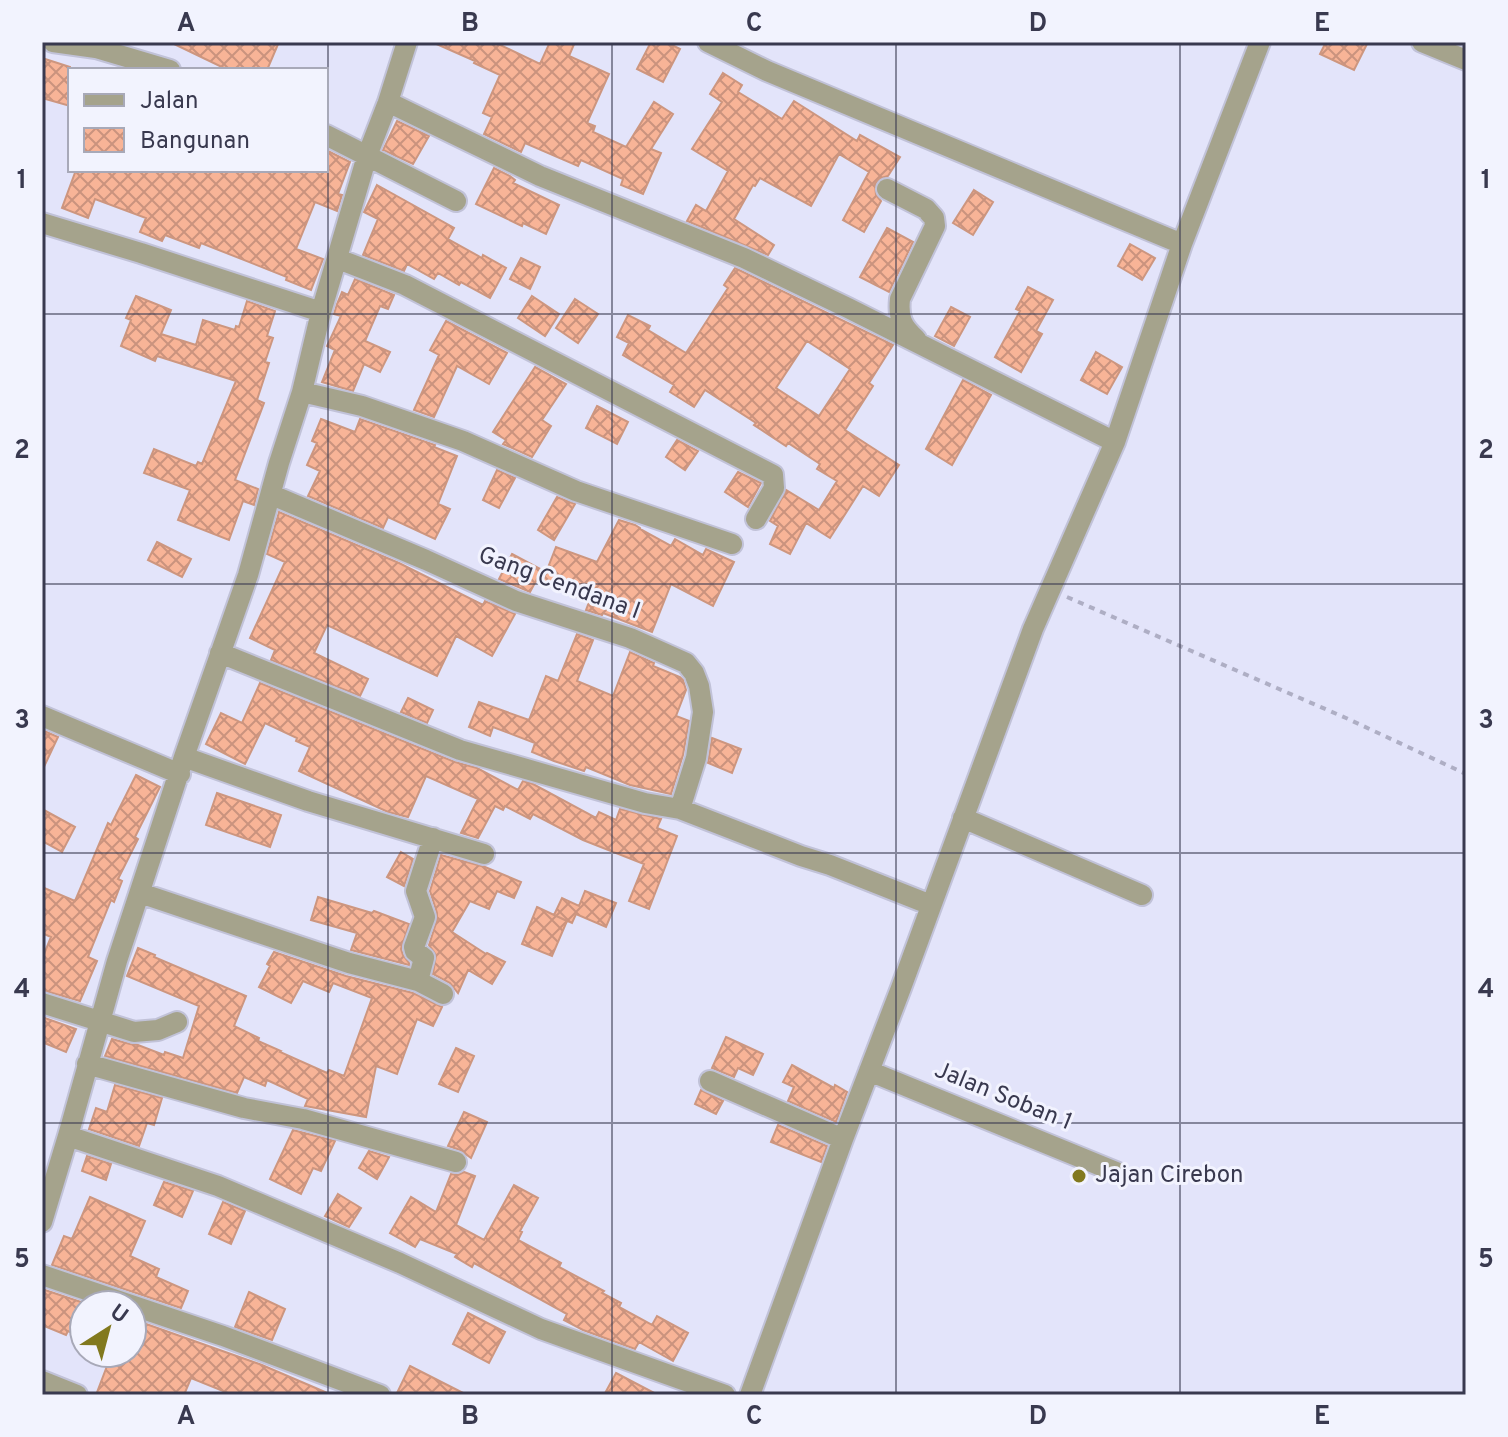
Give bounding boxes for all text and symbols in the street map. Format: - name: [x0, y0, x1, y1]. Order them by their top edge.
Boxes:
- text: A: [177, 8, 195, 41]
- text: B: [461, 8, 479, 41]
- text: C: [746, 8, 762, 41]
- text: D: [1029, 8, 1047, 41]
- text: E: [1314, 8, 1330, 41]
- legend: [68, 68, 328, 172]
- text: Jalan: [140, 87, 198, 117]
- text: Bangunan: [140, 127, 250, 157]
- text: 1: [17, 165, 27, 198]
- text: 1: [1481, 165, 1491, 198]
- text: 2: [14, 435, 30, 468]
- text: 2: [1478, 435, 1494, 468]
- street label: Gang Cendana I: [474, 541, 644, 627]
- text: 3: [14, 705, 30, 738]
- text: 3: [1478, 705, 1494, 738]
- text: 4: [14, 974, 30, 1007]
- text: 4: [1478, 974, 1494, 1007]
- street label: Jalan Soban 1: [930, 1056, 1076, 1138]
- place label: Jajan Cirebon: [1095, 1161, 1244, 1191]
- marker: Jajan Cirebon: [1070, 1167, 1088, 1185]
- text: 5: [14, 1244, 30, 1277]
- text: 5: [1478, 1244, 1494, 1277]
- north arrow: [68, 1289, 148, 1369]
- text: U: [104, 1299, 133, 1330]
- text: A: [177, 1401, 195, 1434]
- text: B: [461, 1401, 479, 1434]
- text: C: [746, 1401, 762, 1434]
- text: D: [1029, 1401, 1047, 1434]
- text: E: [1314, 1401, 1330, 1434]

